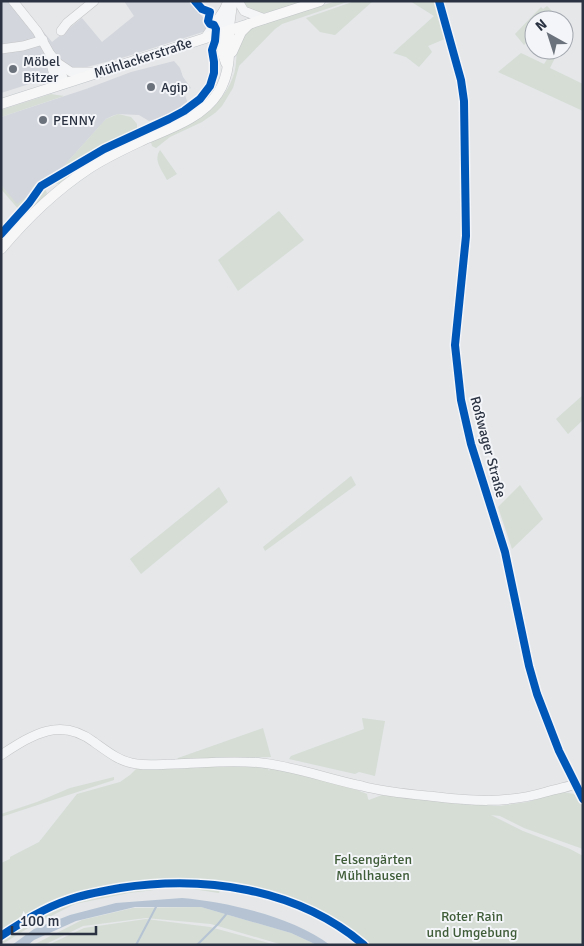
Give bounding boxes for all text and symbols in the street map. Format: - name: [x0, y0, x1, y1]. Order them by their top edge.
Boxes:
- north arrow: [524, 10, 574, 60]
- text: N: [532, 16, 550, 35]
- street label: Mühlackerstraße: [92, 34, 194, 82]
- place label: Möbel Bitzer: [23, 53, 60, 86]
- marker: Möbel Bitzer: [7, 63, 19, 75]
- place label: Agip: [161, 79, 188, 96]
- marker: Agip: [145, 81, 157, 93]
- place label: PENNY: [53, 112, 95, 129]
- marker: PENNY: [37, 114, 49, 126]
- street label: Roßwager Straße: [466, 394, 510, 500]
- park label: Felsengärten Mühlhausen: [334, 851, 412, 884]
- scale bar: [12, 904, 96, 936]
- park label: Roter Rain und Umgebung: [427, 908, 517, 941]
- text: 100 m: [20, 912, 60, 930]

